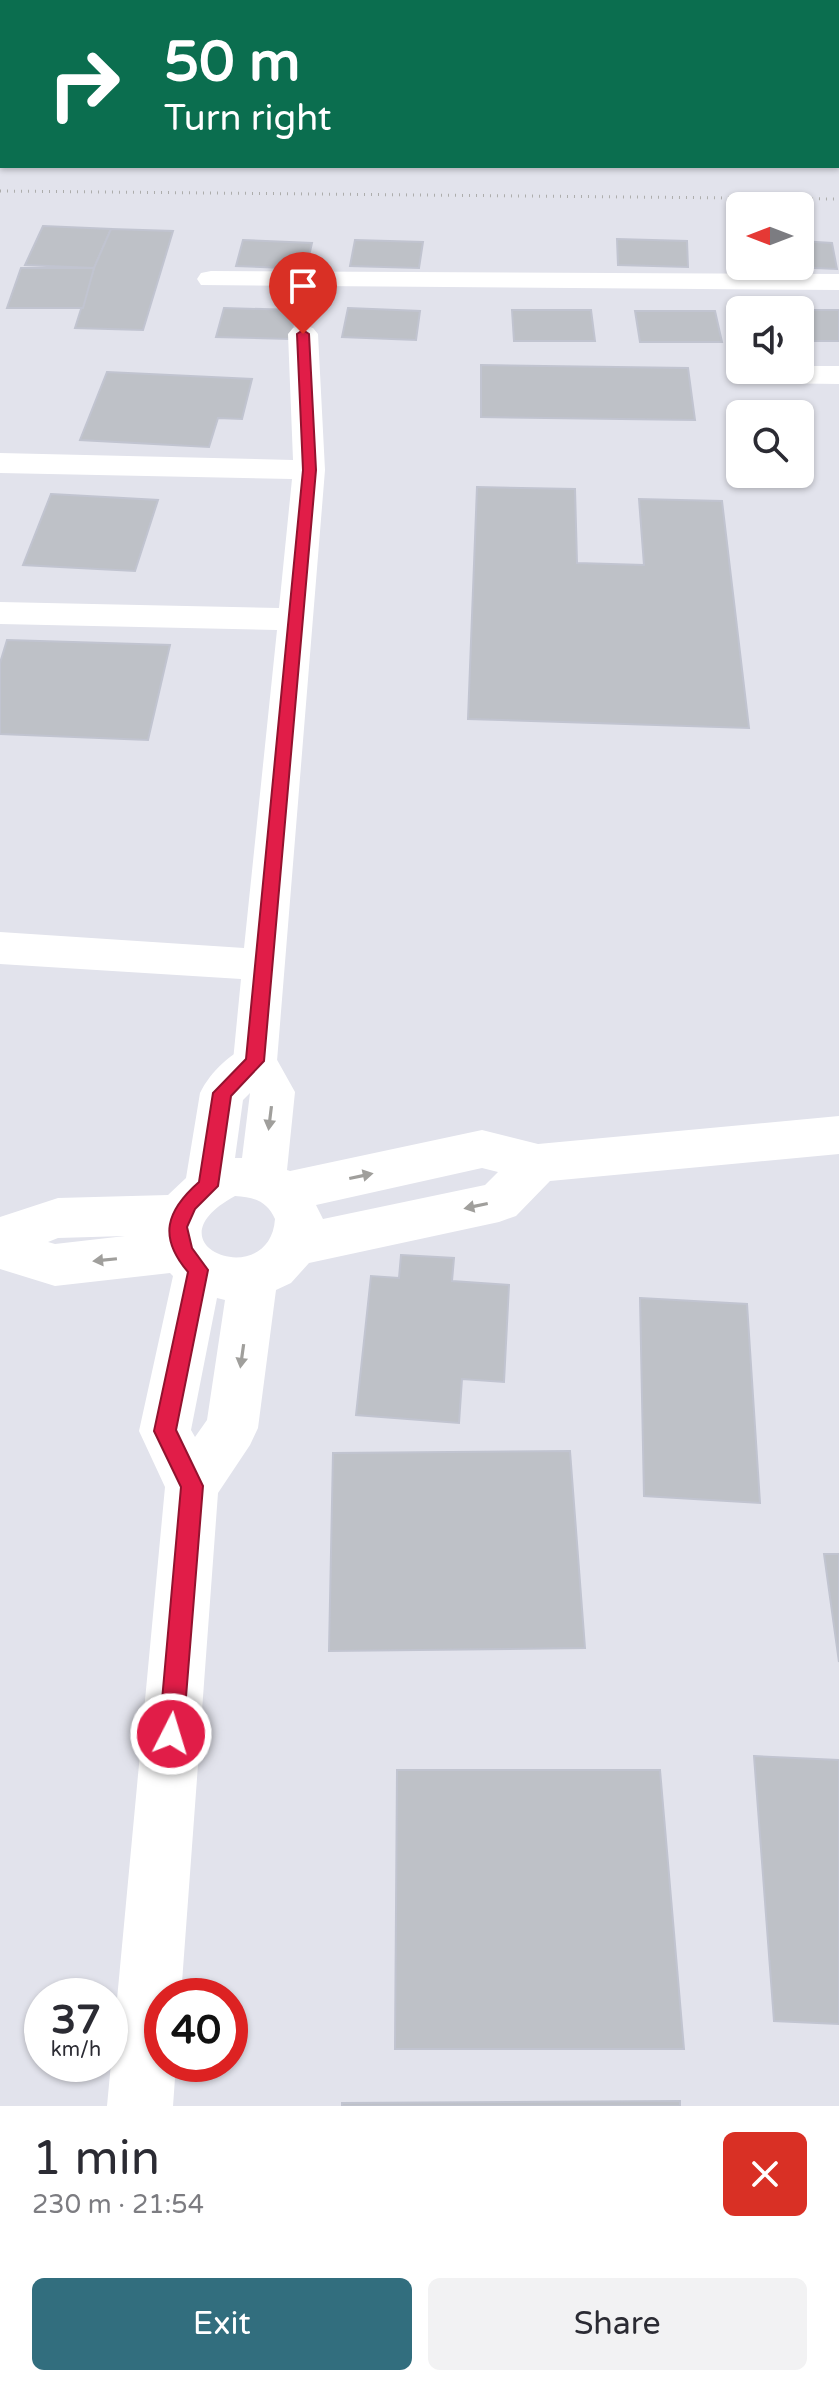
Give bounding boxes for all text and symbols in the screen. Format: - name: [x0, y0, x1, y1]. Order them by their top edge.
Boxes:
- text: 50 m: [164, 29, 300, 96]
- icon: right: [32, 32, 136, 136]
- text: Turn right: [164, 97, 331, 140]
- north arrow: [726, 192, 814, 280]
- map controls: [726, 192, 814, 488]
- pin: [269, 252, 337, 334]
- icon: arrive: [281, 264, 325, 308]
- button: sound: [726, 296, 814, 384]
- button: search: [726, 400, 814, 488]
- one-way arrow: [264, 1106, 277, 1131]
- one-way arrow: [348, 1169, 373, 1182]
- one-way arrow: [464, 1200, 489, 1213]
- one-way arrow: [92, 1253, 117, 1266]
- one-way arrow: [235, 1343, 248, 1368]
- position arrow: [129, 1692, 213, 1776]
- speed limit sign: 40: [144, 1978, 248, 2082]
- text: 37: [51, 1996, 101, 2044]
- text: km/h: [51, 2038, 101, 2062]
- text: 1 min: [32, 2130, 160, 2188]
- button: close: [723, 2132, 807, 2216]
- text: 230 m · 21:54: [32, 2189, 204, 2220]
- button: Exit: [32, 2278, 412, 2370]
- button: Share: [428, 2278, 807, 2370]

